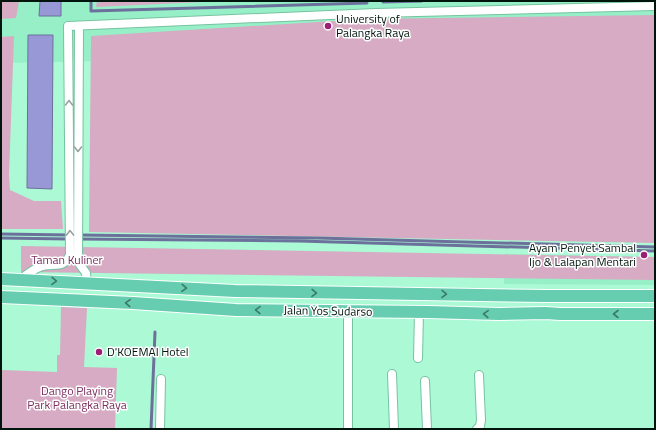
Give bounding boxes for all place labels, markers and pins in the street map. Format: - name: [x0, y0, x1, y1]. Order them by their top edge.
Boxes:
- place label: University of Palangka Raya: [336, 9, 410, 42]
- marker: University of Palangka Raya: [323, 21, 333, 31]
- place label: Ayam Penyet Sambal Ijo & Lalapan Mentari: [529, 238, 636, 271]
- marker: Ayam Penyet Sambal Ijo & Lalapan Mentari: [639, 250, 649, 260]
- place label: D'KOEMAI Hotel: [107, 342, 189, 361]
- marker: D'KOEMAI Hotel: [94, 347, 104, 357]

